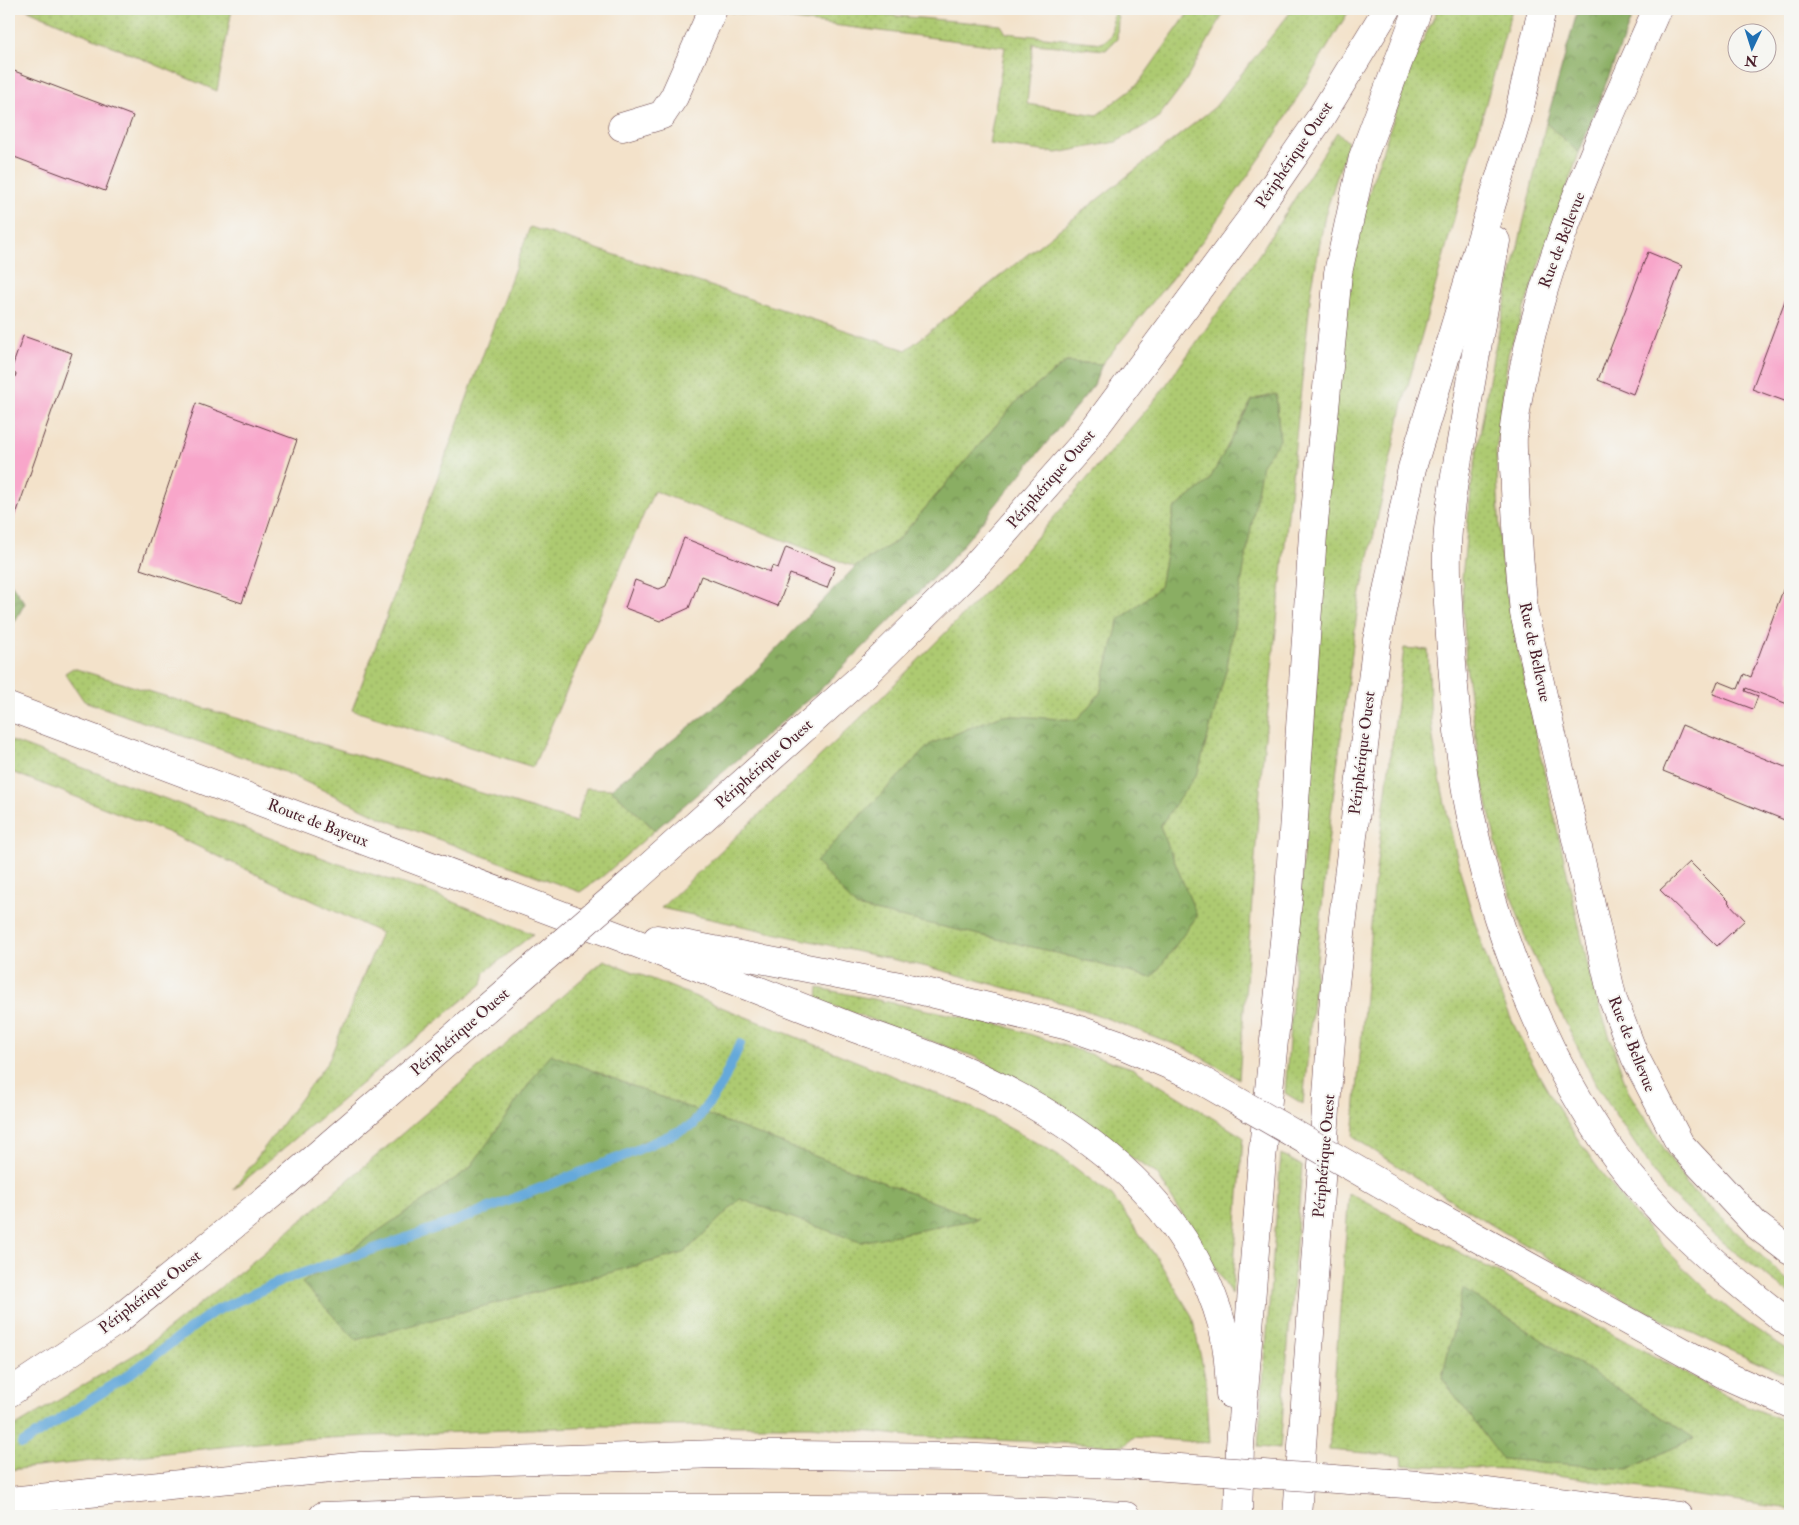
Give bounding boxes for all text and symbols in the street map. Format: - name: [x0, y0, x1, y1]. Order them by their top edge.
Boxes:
- north arrow: [1726, 22, 1776, 72]
- text: N: [1744, 52, 1759, 69]
- street label: Périphérique Ouest: [1251, 98, 1338, 213]
- street label: Rue de Bellevue: [1534, 189, 1590, 291]
- street label: Périphérique Ouest: [1003, 426, 1100, 533]
- street label: Rue de Bellevue: [1515, 600, 1555, 704]
- street label: Périphérique Ouest: [1344, 690, 1380, 816]
- street label: Périphérique Ouest: [711, 715, 818, 814]
- street label: Route de Bayeux: [265, 795, 371, 851]
- street label: Périphérique Ouest: [407, 984, 514, 1081]
- street label: Rue de Bellevue: [1604, 993, 1660, 1095]
- street label: Périphérique Ouest: [1309, 1093, 1340, 1219]
- street label: Périphérique Ouest: [95, 1246, 206, 1339]

